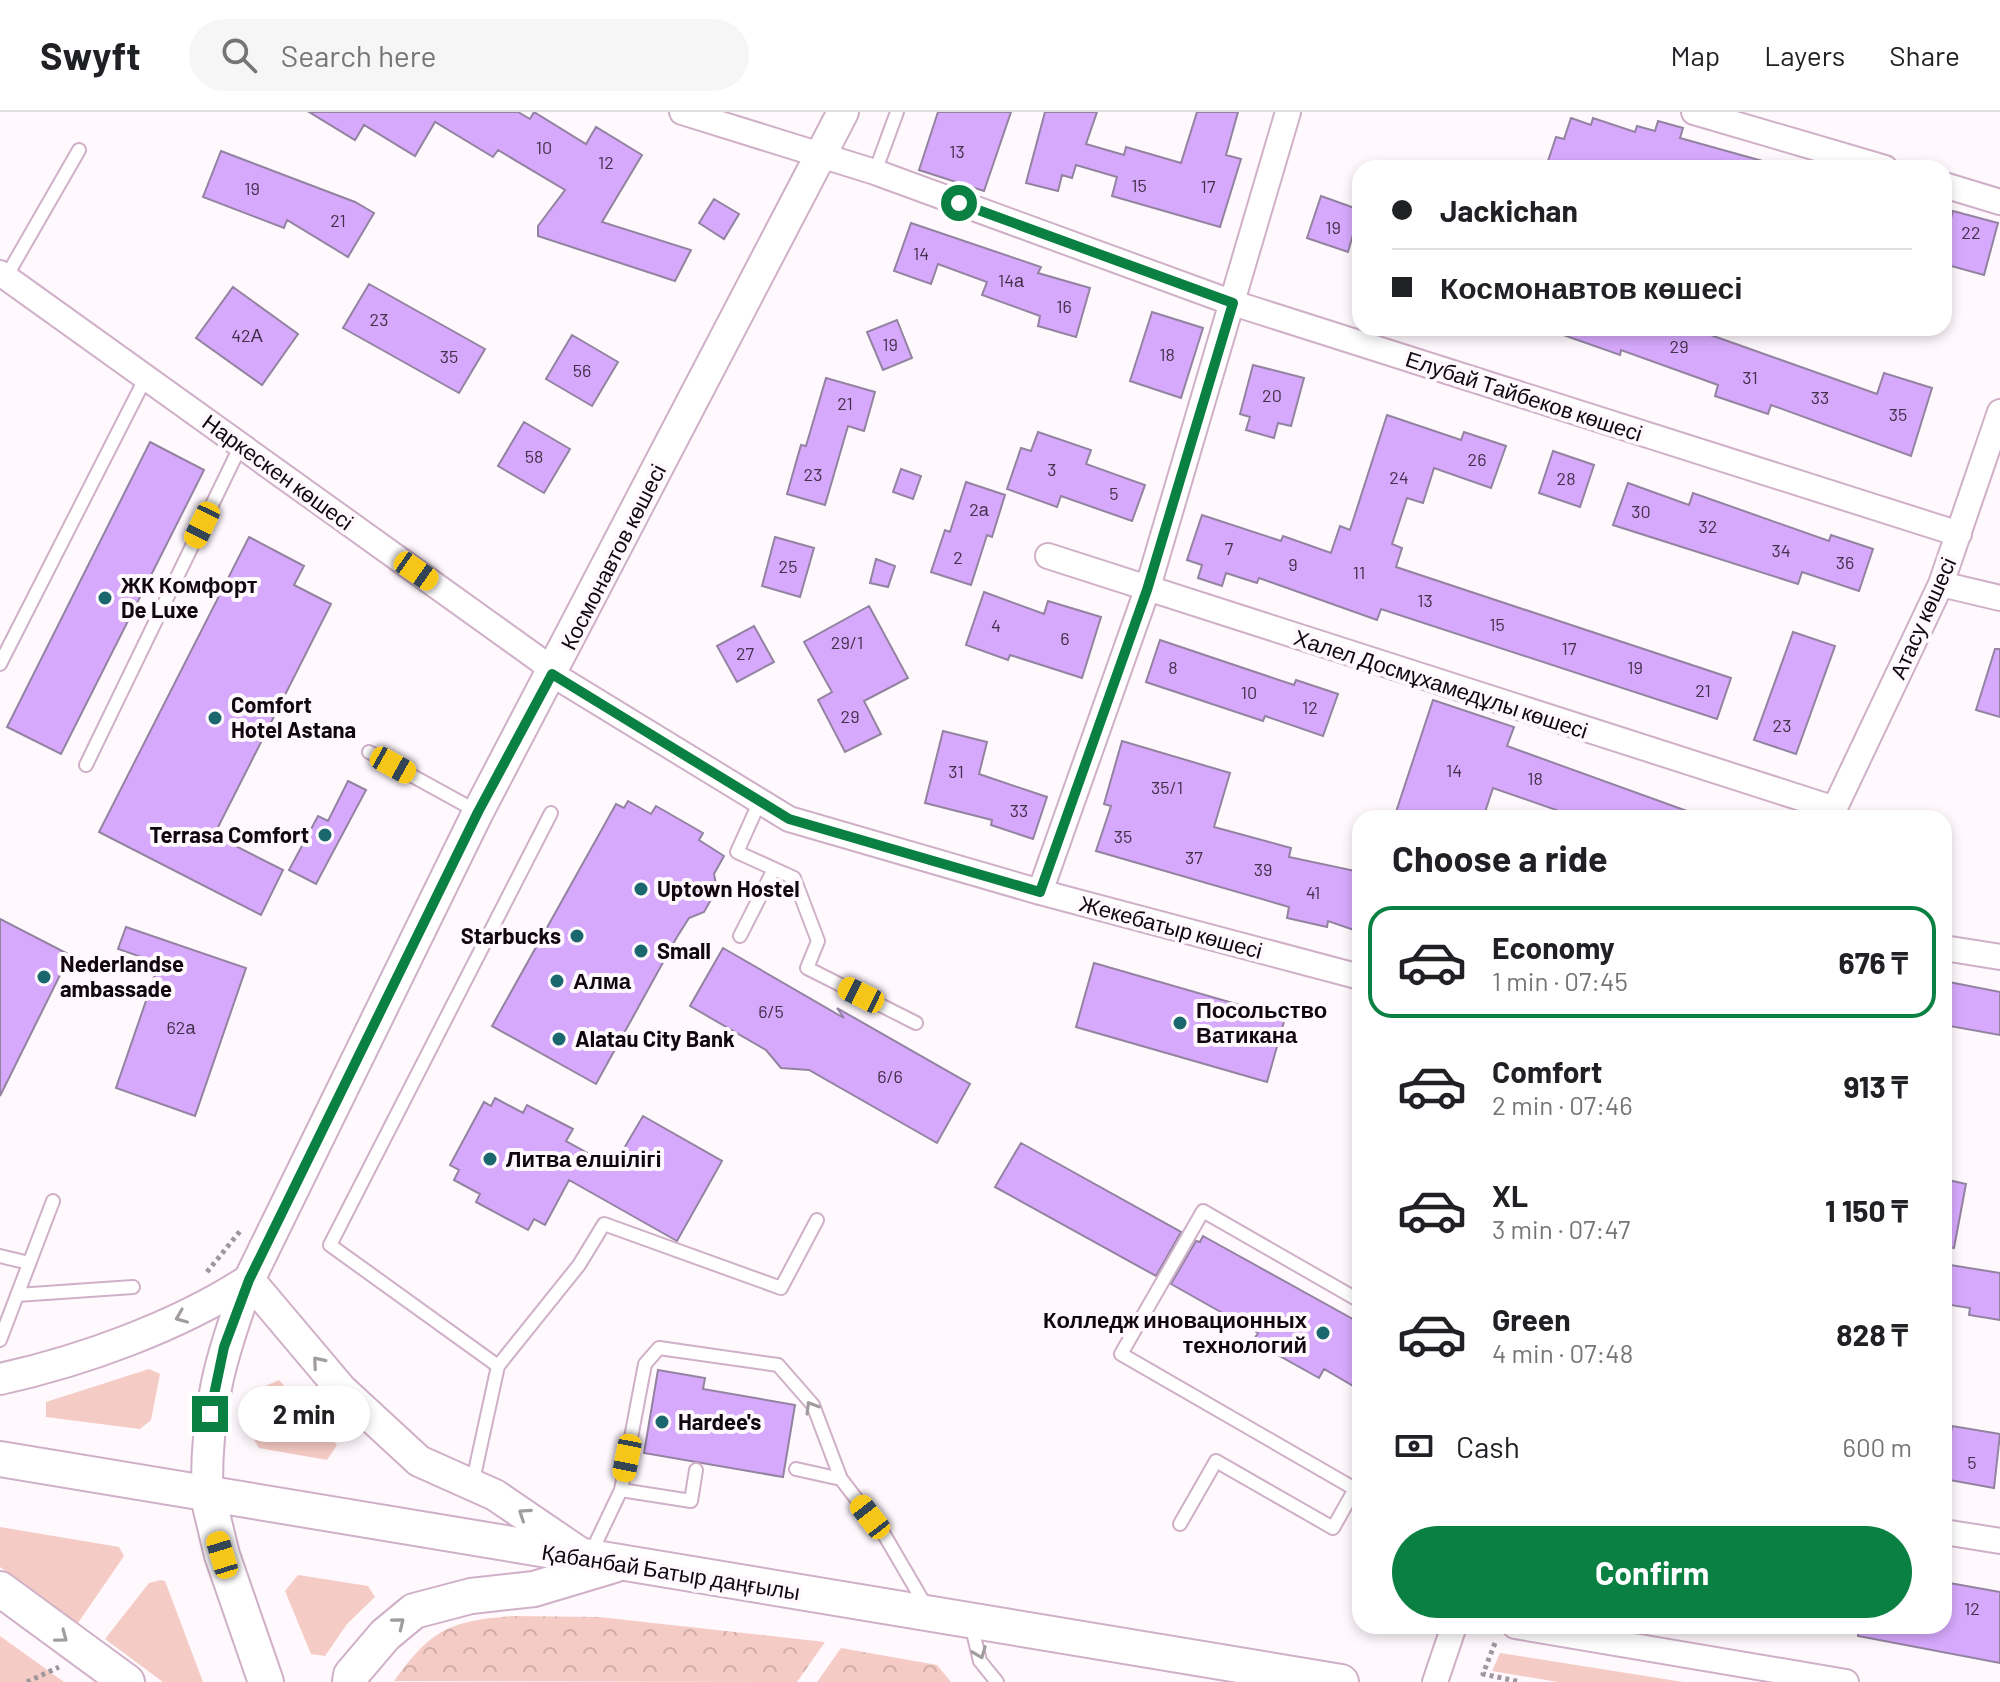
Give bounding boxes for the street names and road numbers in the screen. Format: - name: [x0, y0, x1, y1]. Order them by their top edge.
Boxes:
- street label: Елубай Тайбеков көшесі: [1402, 344, 1646, 447]
- street label: Наркескен көшесі: [198, 408, 359, 535]
- street label: Космонавтов көшесі: [554, 459, 670, 654]
- street label: Атасу көшесі: [1884, 553, 1961, 683]
- street label: Халел Досмұхамедұлы көшесі: [1291, 623, 1591, 744]
- street label: Жекебатыр көшесі: [1077, 889, 1265, 964]
- street label: Қабанбай Батыр даңғылы: [540, 1538, 802, 1605]

